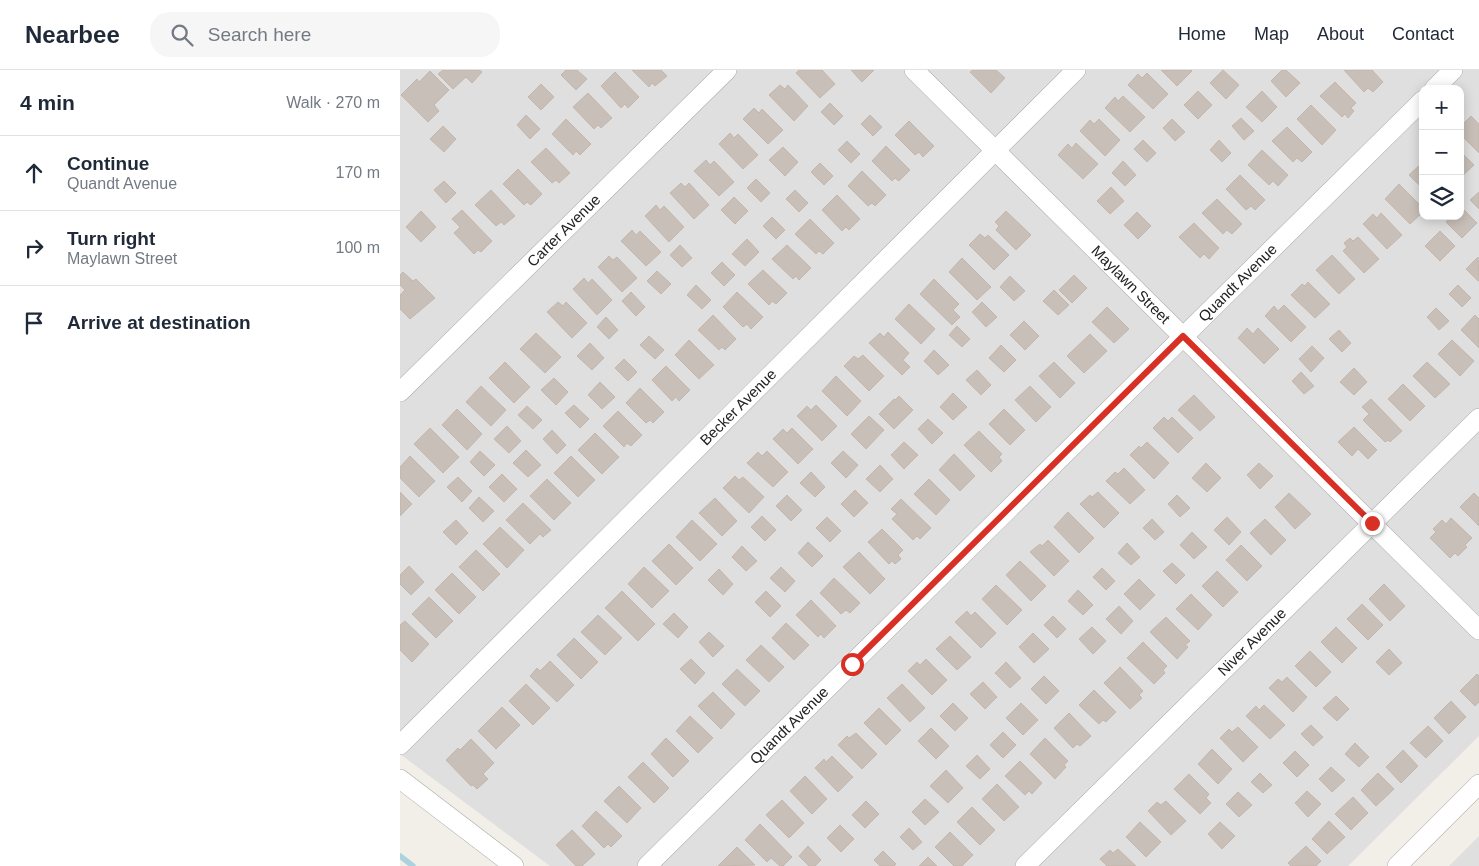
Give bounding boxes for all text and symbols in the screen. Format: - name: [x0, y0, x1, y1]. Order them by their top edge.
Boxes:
- search box: [150, 12, 500, 57]
- text: Nearbee: [25, 21, 120, 48]
- icon: search: [168, 21, 196, 49]
- text: Search here: [208, 24, 311, 45]
- text: Home: [1178, 24, 1226, 44]
- text: Map: [1254, 24, 1289, 44]
- text: About: [1317, 24, 1364, 44]
- text: Contact: [1392, 24, 1454, 44]
- map controls: [1419, 85, 1464, 220]
- button: +: [1419, 85, 1464, 130]
- text: 4 min: [20, 91, 75, 114]
- text: Walk · 270 m: [286, 94, 380, 111]
- button: −: [1419, 130, 1464, 175]
- text: Continue: [67, 153, 149, 174]
- icon: ahead: [20, 159, 48, 187]
- text: 170 m: [336, 164, 380, 181]
- text: Quandt Avenue: [67, 175, 177, 192]
- button: layers: [1419, 175, 1464, 220]
- street label: Carter Avenue: [523, 191, 604, 270]
- text: Turn right: [67, 228, 155, 249]
- icon: right: [20, 234, 48, 262]
- text: 100 m: [336, 239, 380, 256]
- street label: Quandt Avenue: [1195, 240, 1280, 325]
- street label: Maylawn Street: [1088, 242, 1174, 327]
- text: Maylawn Street: [67, 250, 177, 267]
- icon: arrive: [20, 309, 48, 337]
- text: Arrive at destination: [67, 312, 251, 333]
- street label: Becker Avenue: [696, 365, 780, 448]
- route end: [1361, 512, 1384, 535]
- street label: Niver Avenue: [1214, 604, 1289, 679]
- route start: [841, 653, 864, 676]
- street label: Quandt Avenue: [746, 683, 832, 767]

